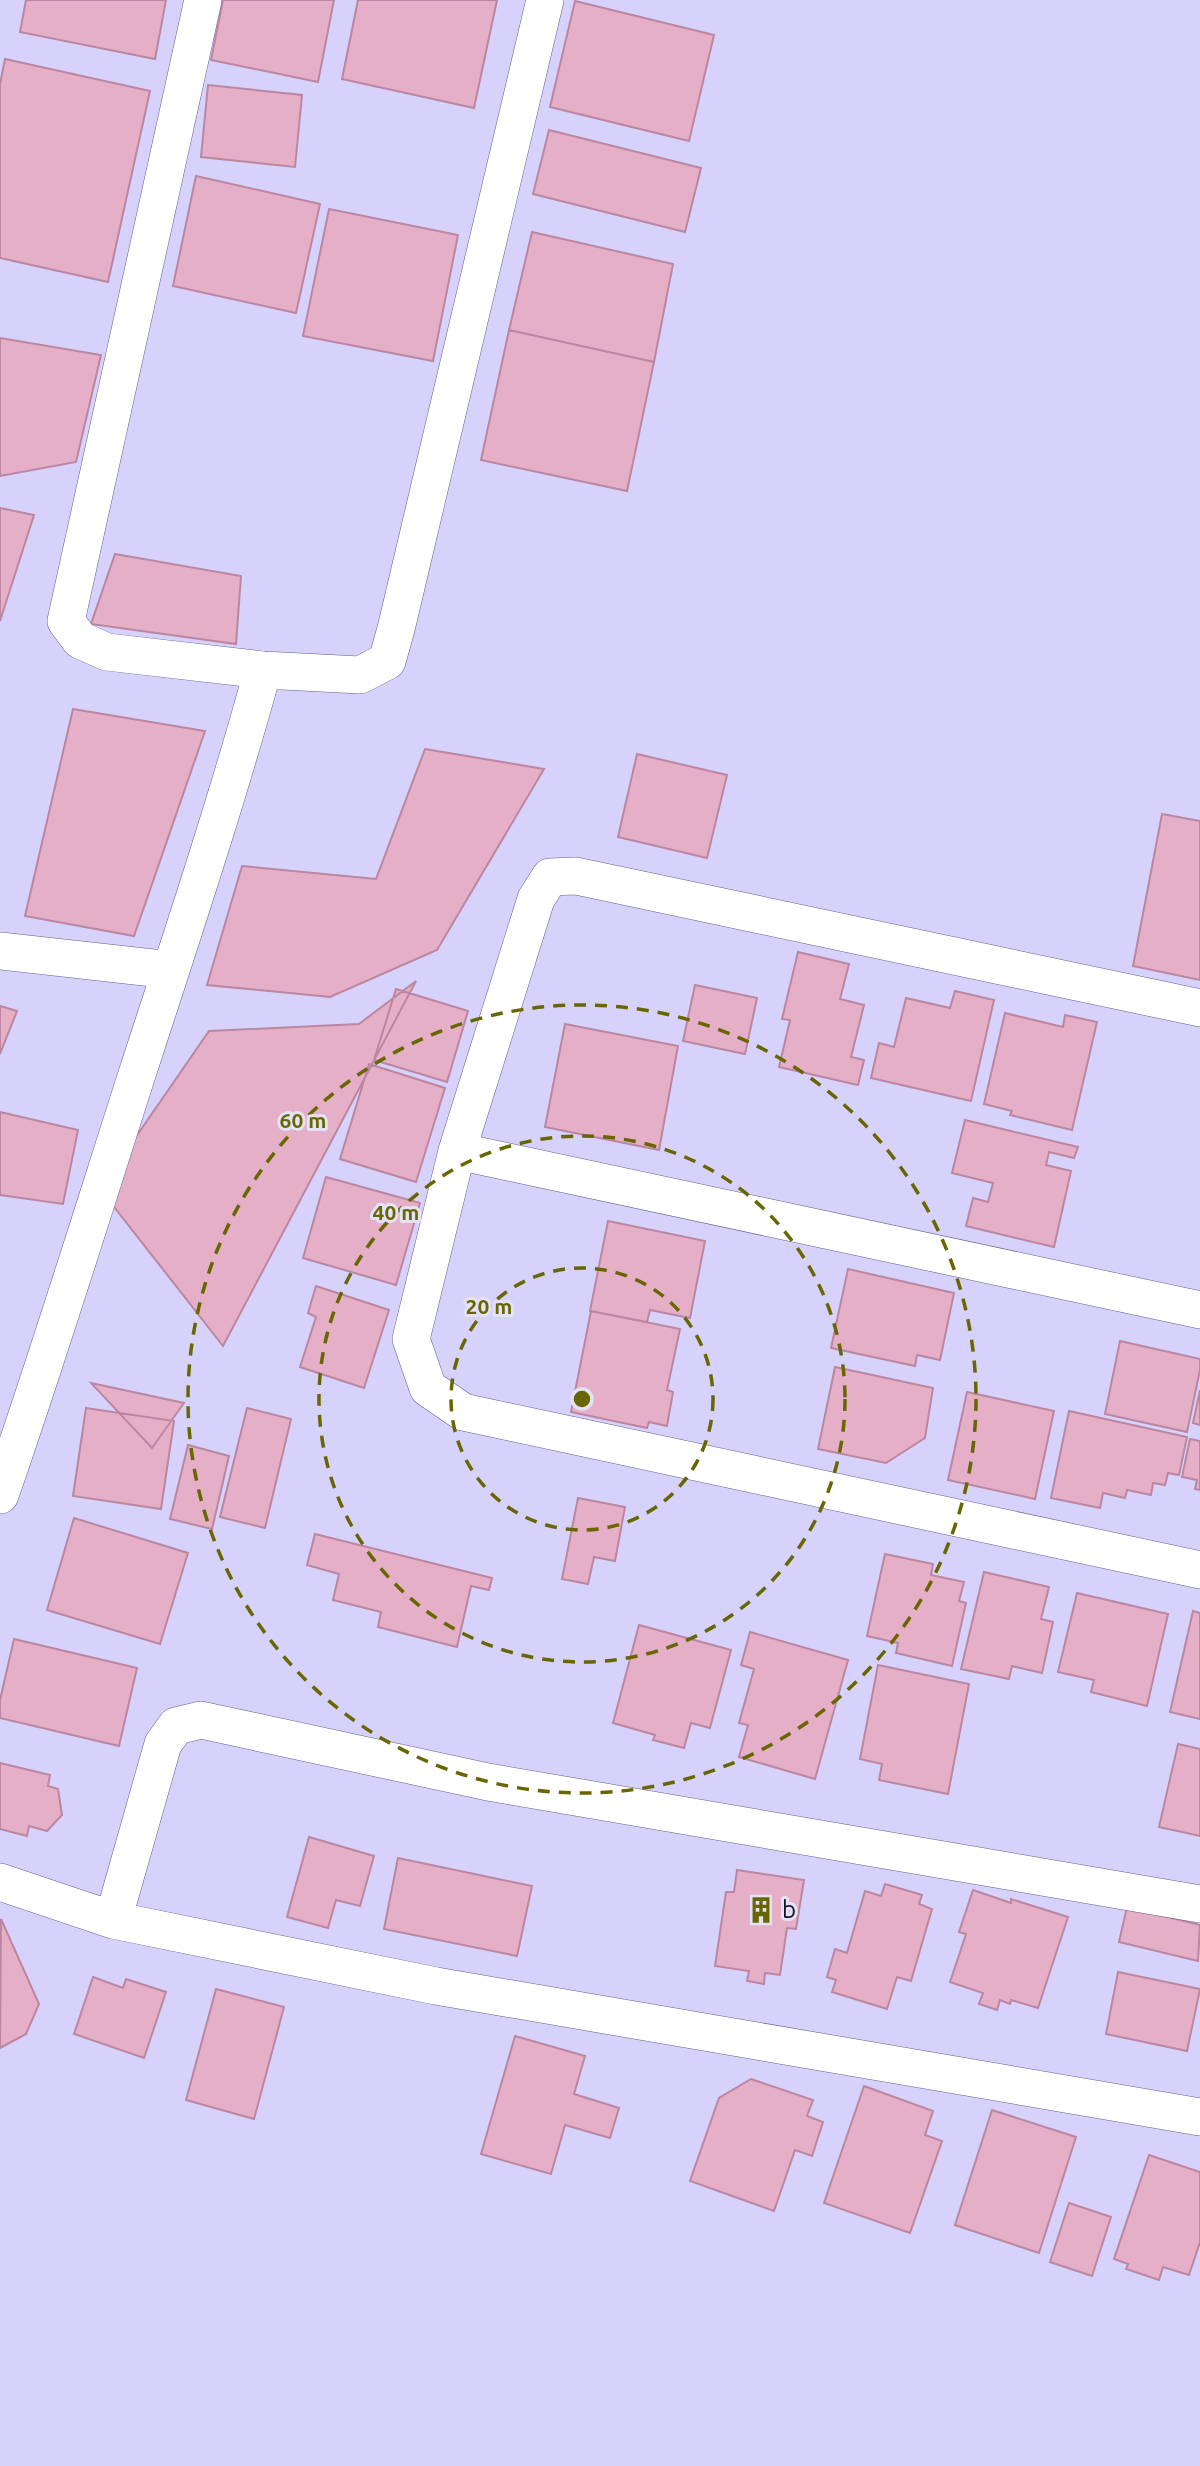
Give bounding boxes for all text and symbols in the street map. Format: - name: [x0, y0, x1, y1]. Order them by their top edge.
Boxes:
- text: 60 m: [280, 1108, 326, 1132]
- text: 40 m: [373, 1200, 419, 1224]
- text: 20 m: [466, 1294, 512, 1318]
- centre of rings: [570, 1387, 594, 1411]
- building icon: b: [746, 1895, 776, 1925]
- place label: b: [782, 1896, 796, 1923]

